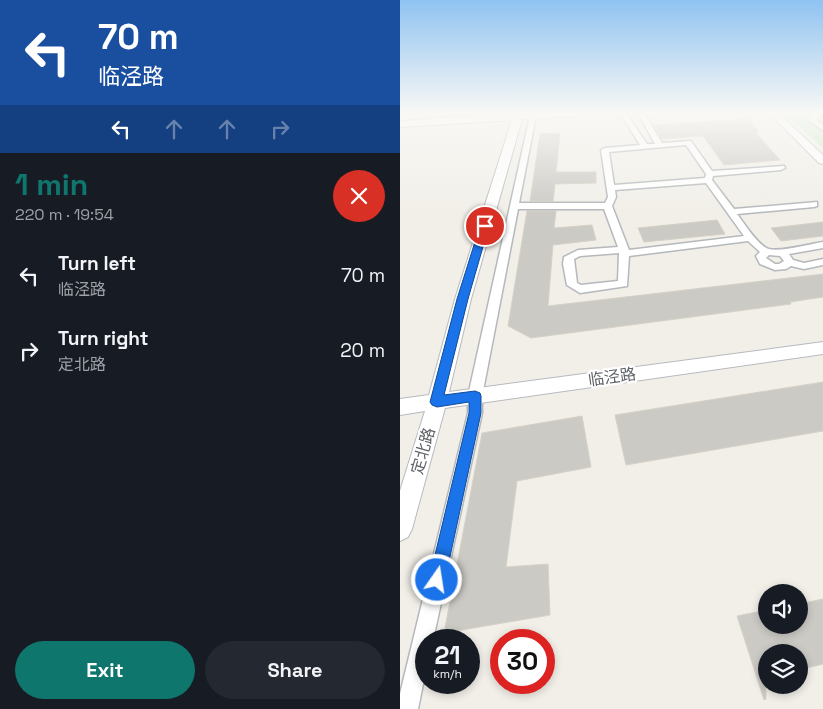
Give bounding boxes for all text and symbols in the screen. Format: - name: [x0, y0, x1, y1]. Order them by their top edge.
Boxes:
- text: 70 m: [98, 15, 179, 59]
- icon: left: [15, 20, 80, 85]
- text: 临泾路: [98, 62, 164, 90]
- icon: left: [107, 115, 135, 143]
- icon: ahead: [160, 115, 188, 143]
- icon: ahead: [213, 115, 241, 143]
- icon: right: [266, 115, 294, 143]
- text: 1 min: [15, 165, 88, 204]
- button: close: [333, 170, 385, 222]
- text: 220 m · 19:54: [15, 204, 114, 225]
- pin: [464, 205, 506, 247]
- icon: arrive: [471, 212, 499, 240]
- text: Turn left: [58, 251, 136, 276]
- icon: left: [15, 262, 43, 290]
- text: 70 m: [341, 263, 385, 288]
- text: 临泾路: [58, 279, 106, 300]
- text: Turn right: [58, 326, 148, 351]
- icon: right: [15, 337, 43, 365]
- text: 20 m: [340, 338, 385, 363]
- text: 定北路: [58, 354, 106, 375]
- street label: 临泾路: [587, 363, 637, 391]
- street label: 定北路: [406, 425, 440, 477]
- position arrow: [410, 553, 462, 605]
- map controls: [758, 584, 808, 694]
- button: sound: [758, 584, 808, 634]
- speed limit sign: 30: [490, 629, 555, 694]
- text: 21: [434, 639, 461, 671]
- button: Exit: [15, 641, 195, 699]
- button: Share: [205, 641, 385, 699]
- button: layers: [758, 644, 808, 694]
- text: km/h: [433, 666, 462, 682]

